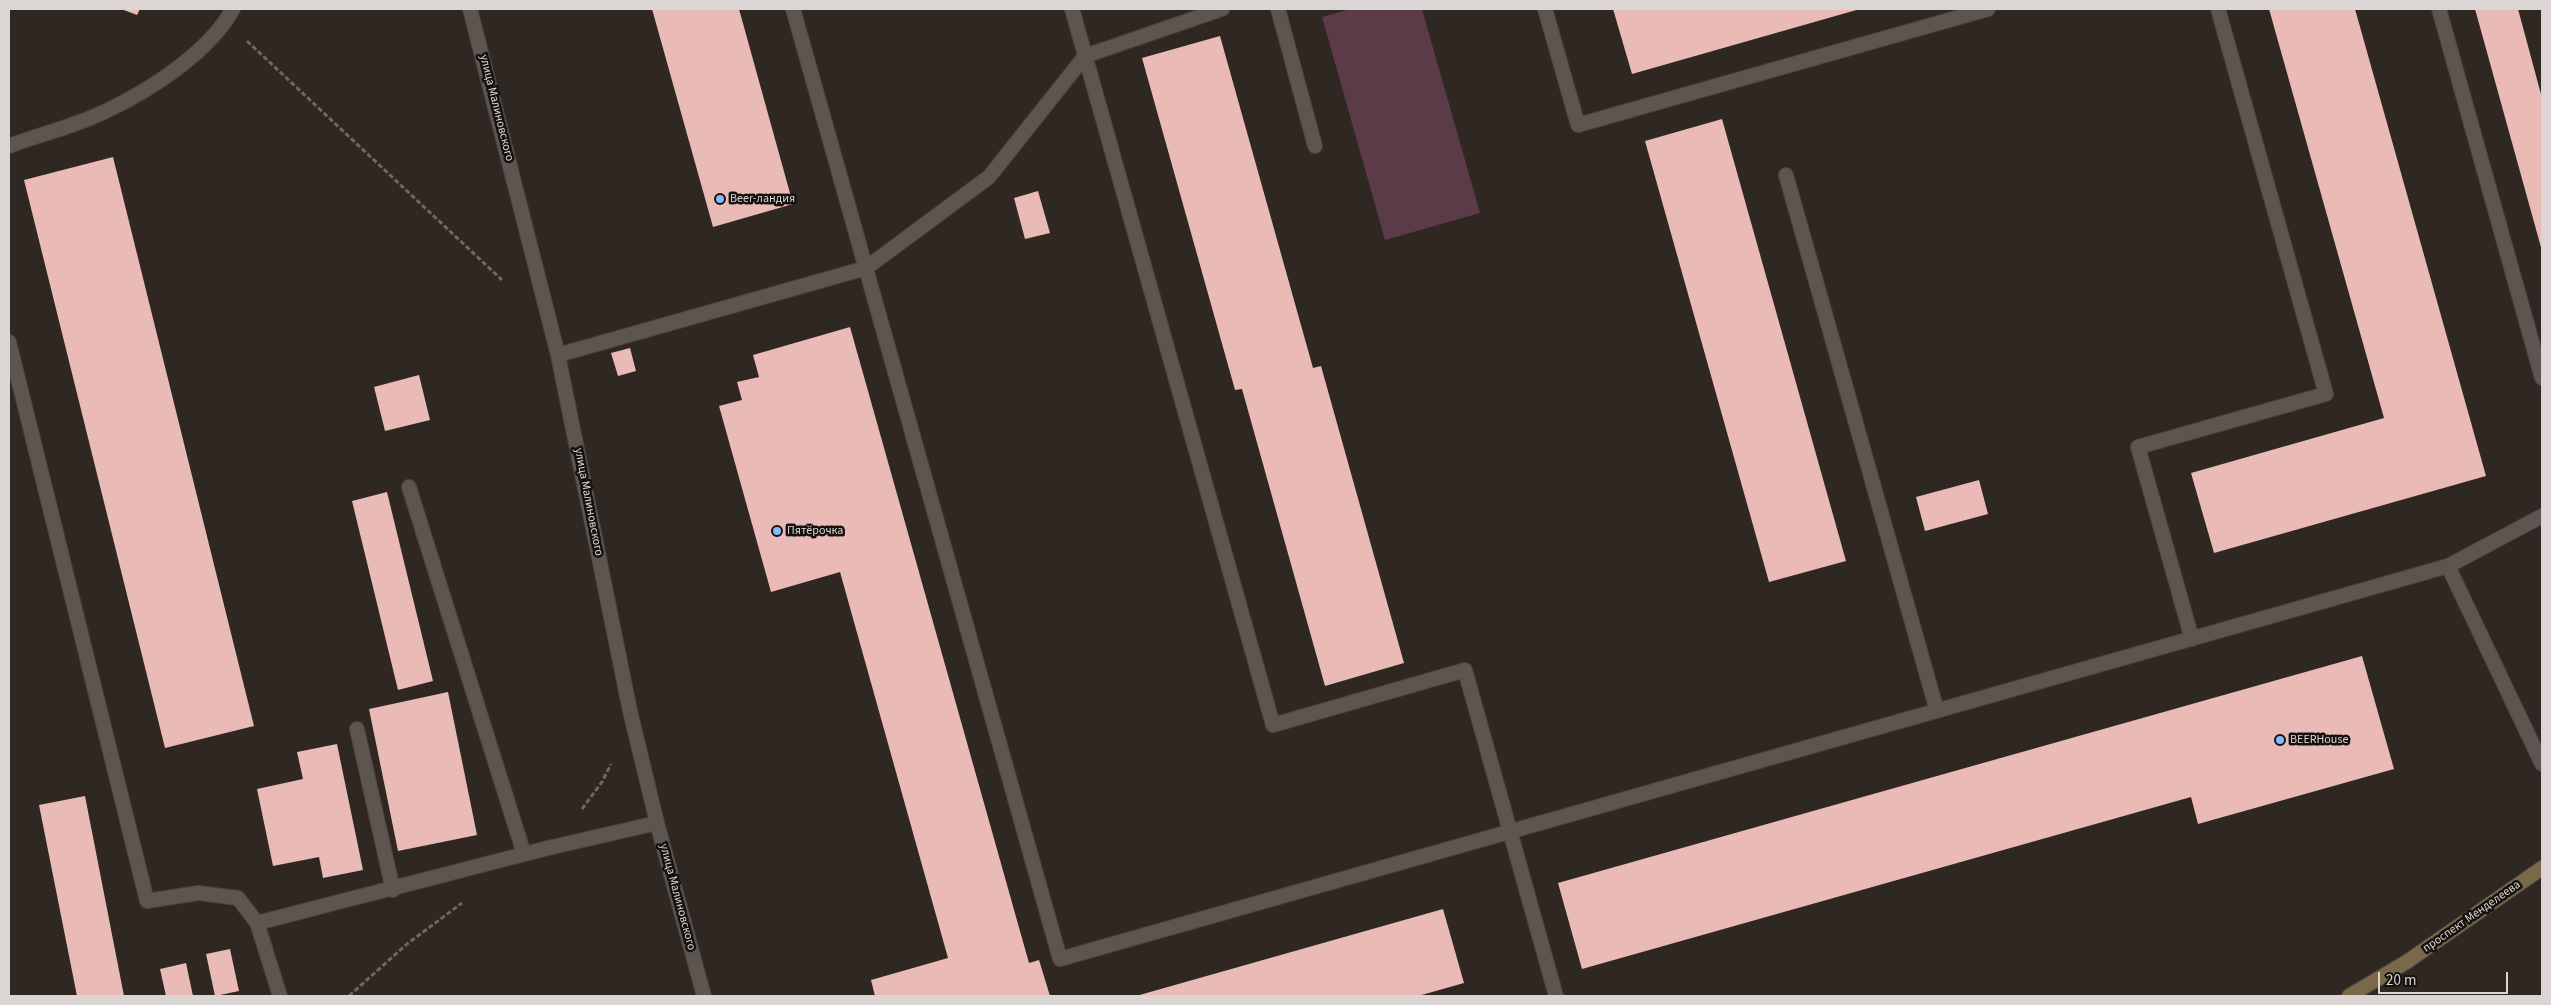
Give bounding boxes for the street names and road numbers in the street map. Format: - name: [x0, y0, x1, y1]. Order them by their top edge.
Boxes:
- street label: улица Малиновского: [476, 53, 516, 163]
- street label: улица Малиновского: [570, 447, 606, 557]
- street label: улица Малиновского: [656, 842, 698, 952]
- street label: проспект Менделеева: [2420, 878, 2524, 956]

